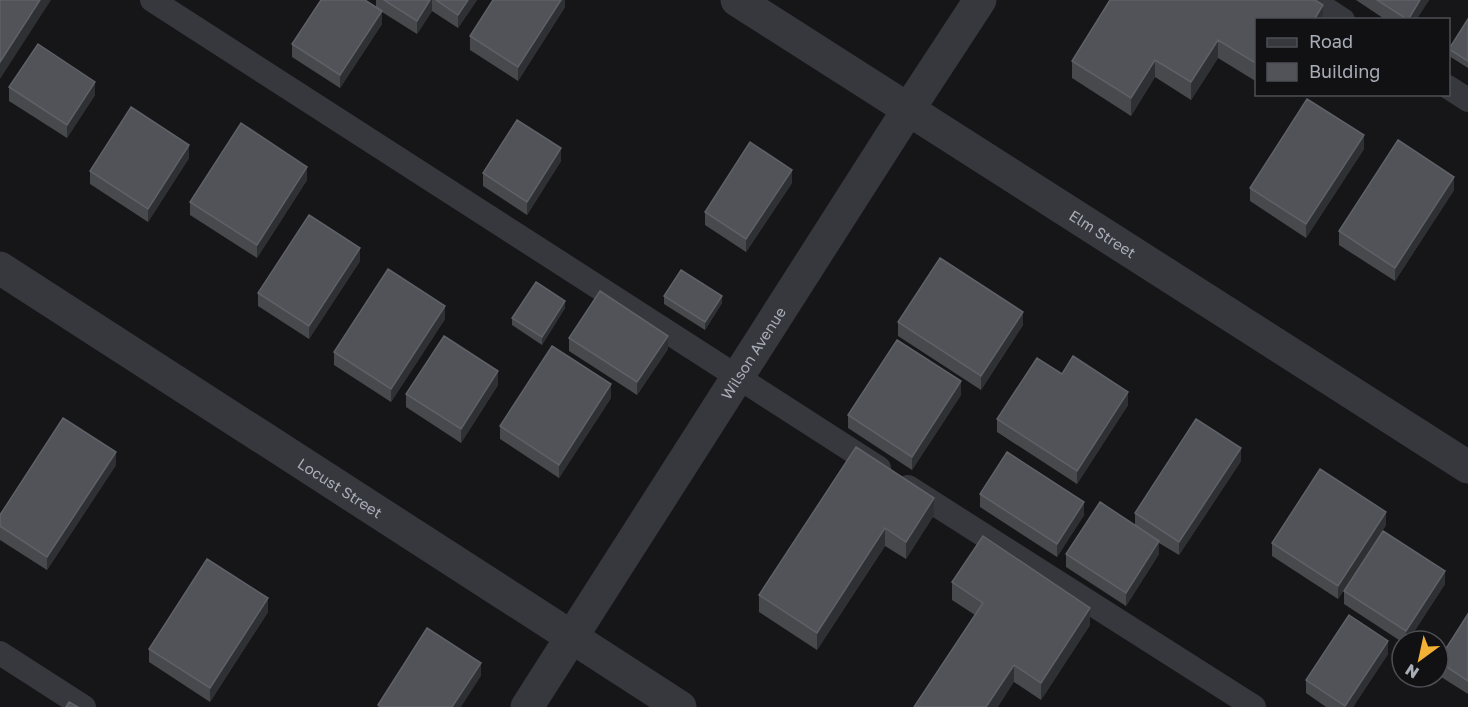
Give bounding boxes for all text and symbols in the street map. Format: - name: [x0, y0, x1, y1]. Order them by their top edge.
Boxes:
- legend: [1255, 18, 1450, 96]
- text: Road: [1309, 30, 1353, 52]
- text: Building: [1309, 60, 1380, 82]
- street label: Elm Street: [1066, 206, 1139, 262]
- street label: Wilson Avenue: [717, 303, 789, 403]
- street label: Locust Street: [295, 454, 386, 521]
- north arrow: [1390, 629, 1450, 689]
- text: N: [1401, 660, 1422, 683]

